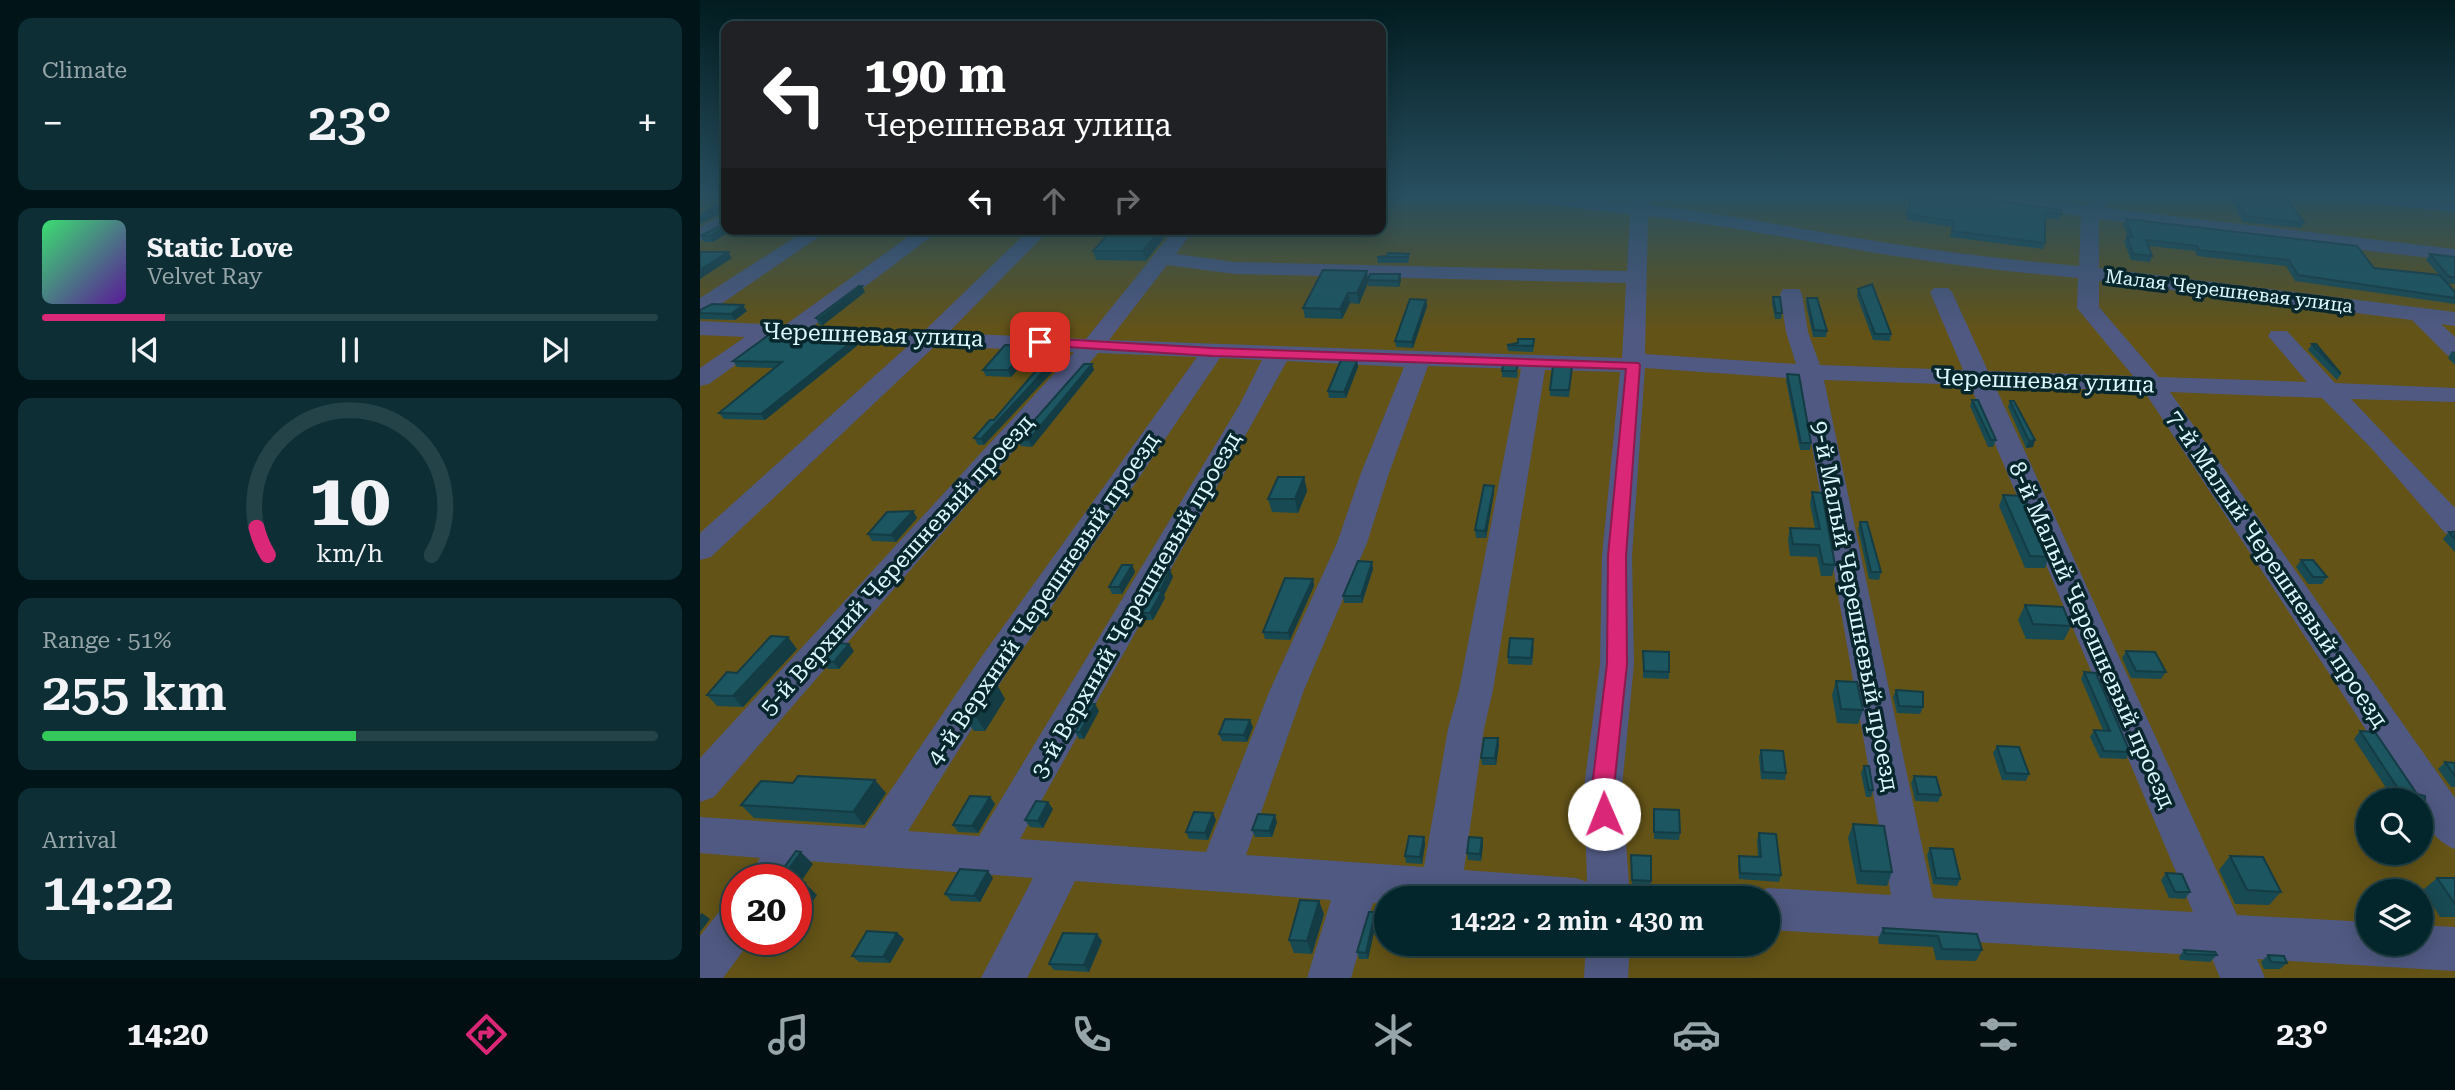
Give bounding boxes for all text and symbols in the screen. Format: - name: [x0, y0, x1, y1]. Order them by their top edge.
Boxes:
- text: 190 m: [864, 47, 1006, 104]
- icon: left: [749, 49, 840, 140]
- text: Climate: [42, 57, 127, 84]
- text: 23°: [308, 92, 392, 153]
- text: −: [42, 101, 63, 145]
- text: +: [637, 101, 658, 145]
- text: Черешневая улица: [864, 106, 1172, 144]
- icon: left: [962, 182, 1000, 220]
- icon: ahead: [1035, 182, 1073, 220]
- icon: right: [1108, 182, 1146, 220]
- text: Static Love: [147, 233, 293, 263]
- text: Velvet Ray: [147, 263, 262, 290]
- street label: Малая Черешневая улица: [2104, 264, 2355, 318]
- pin: [1010, 312, 1070, 372]
- street label: Черешневая улица: [762, 318, 985, 352]
- icon: arrive: [1021, 323, 1059, 361]
- icon: previous: [126, 331, 164, 369]
- icon: pause: [331, 331, 369, 369]
- icon: next: [536, 331, 574, 369]
- street label: Черешневая улица: [1933, 364, 2156, 398]
- street label: 7-й Малый Черешневый проезд: [2161, 405, 2393, 733]
- street label: 5-й Верхний Черешневый проезд: [755, 409, 1039, 721]
- street label: 9-й Малый Черешневый проезд: [1806, 419, 1904, 793]
- street label: 3-й Верхний Черешневый проезд: [1026, 427, 1246, 783]
- street label: 4-й Верхний Черешневый проезд: [921, 428, 1165, 770]
- text: 10: [309, 458, 391, 543]
- street label: 8-й Малый Черешневый проезд: [2003, 458, 2181, 812]
- text: km/h: [317, 539, 383, 568]
- text: Range · 51%: [42, 627, 171, 654]
- text: 255 km: [42, 662, 227, 723]
- position arrow: [1567, 777, 1641, 851]
- map controls: [2356, 788, 2433, 956]
- button: search: [2356, 788, 2433, 865]
- text: Arrival: [42, 827, 117, 854]
- text: 14:22: [42, 862, 174, 923]
- speed limit sign: 20: [721, 864, 812, 955]
- button: layers: [2356, 879, 2433, 956]
- text: 14:22 · 2 min · 430 m: [1450, 906, 1704, 936]
- icon: directions: [462, 1010, 511, 1059]
- icon: music: [764, 1010, 813, 1059]
- icon: phone: [1067, 1010, 1116, 1059]
- icon: climate: [1369, 1010, 1418, 1059]
- icon: car: [1672, 1010, 1721, 1059]
- icon: filters: [1974, 1010, 2023, 1059]
- text: 14:20: [127, 1015, 208, 1053]
- text: 23°: [2276, 1015, 2328, 1053]

